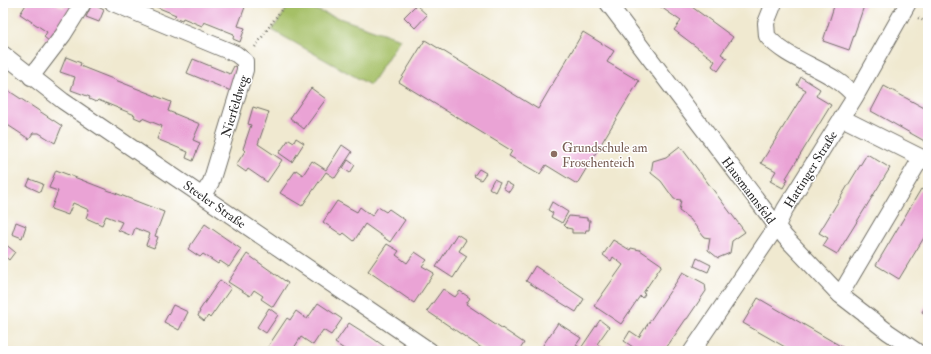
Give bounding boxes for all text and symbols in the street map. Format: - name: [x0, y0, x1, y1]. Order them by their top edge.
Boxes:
- street label: Nierfeldweg: [218, 73, 252, 139]
- street label: Hattinger Straße: [781, 127, 841, 211]
- place label: Grundschule am Froschenteich: [562, 140, 648, 171]
- marker: Grundschule am Froschenteich: [549, 149, 559, 159]
- street label: Hausmannsfeld: [718, 154, 779, 228]
- street label: Steeler Straße: [180, 177, 249, 233]

